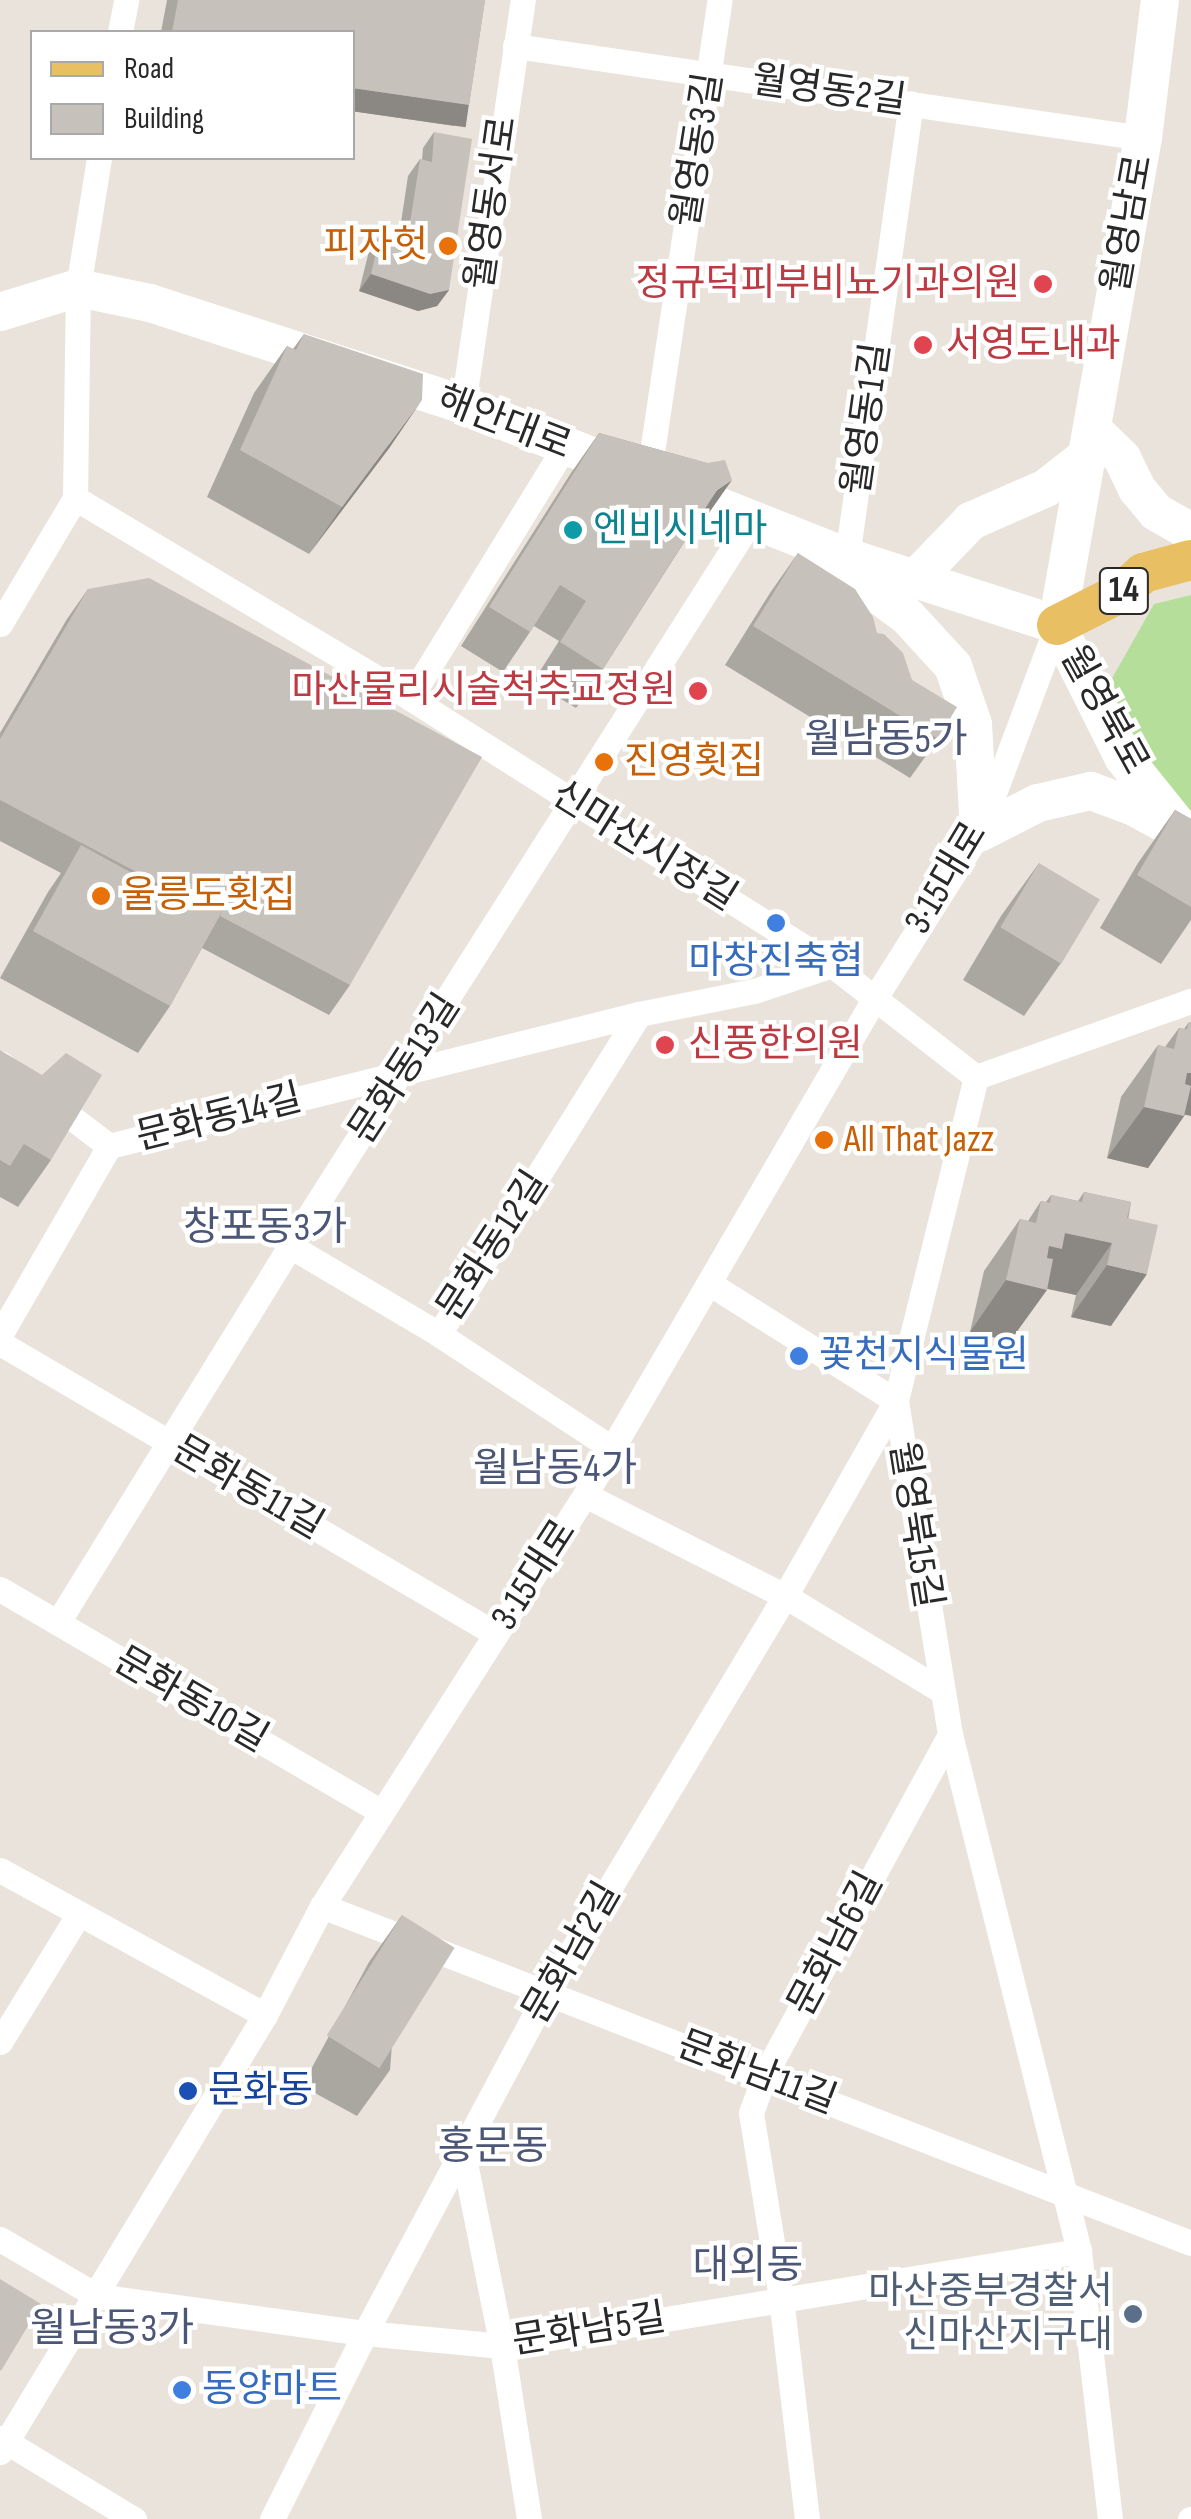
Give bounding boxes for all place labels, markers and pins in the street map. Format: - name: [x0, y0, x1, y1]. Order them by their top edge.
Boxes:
- place label: 피자헛: [323, 223, 428, 269]
- marker: 피자헛: [437, 235, 459, 257]
- place label: 정규덕피부비뇨기과의원: [635, 261, 1020, 307]
- marker: 정규덕피부비뇨기과의원: [1030, 271, 1056, 297]
- place label: 서영도내과: [946, 322, 1121, 368]
- marker: 서영도내과: [910, 332, 936, 358]
- place label: 엔비시네마: [593, 507, 768, 553]
- marker: 엔비시네마: [562, 519, 584, 541]
- place label: 마산물리시술척추교정원: [291, 668, 676, 714]
- marker: 마산물리시술척추교정원: [685, 678, 711, 704]
- place label: 진영횟집: [624, 739, 764, 785]
- marker: 진영횟집: [593, 751, 615, 773]
- place label: 울릉도횟집: [121, 873, 296, 919]
- marker: 울릉도횟집: [90, 885, 112, 907]
- marker: 마창진축협: [765, 912, 787, 934]
- place label: 마창진축협: [689, 939, 863, 985]
- place label: 신풍한의원: [688, 1022, 863, 1068]
- marker: 신풍한의원: [652, 1032, 678, 1058]
- place label: All That Jazz: [844, 1117, 994, 1163]
- marker: All That Jazz: [813, 1129, 835, 1151]
- place label: 꽃천지식물원: [819, 1333, 1029, 1379]
- marker: 꽃천지식물원: [788, 1345, 810, 1367]
- place label: 문화동: [208, 2068, 313, 2114]
- marker: 문화동: [177, 2080, 199, 2102]
- place label: 마산중부경찰서 신마산지구대: [868, 2269, 1113, 2358]
- marker: 마산중부경찰서 신마산지구대: [1122, 2303, 1144, 2325]
- place label: 동양마트: [202, 2367, 342, 2413]
- marker: 동양마트: [171, 2379, 193, 2401]

